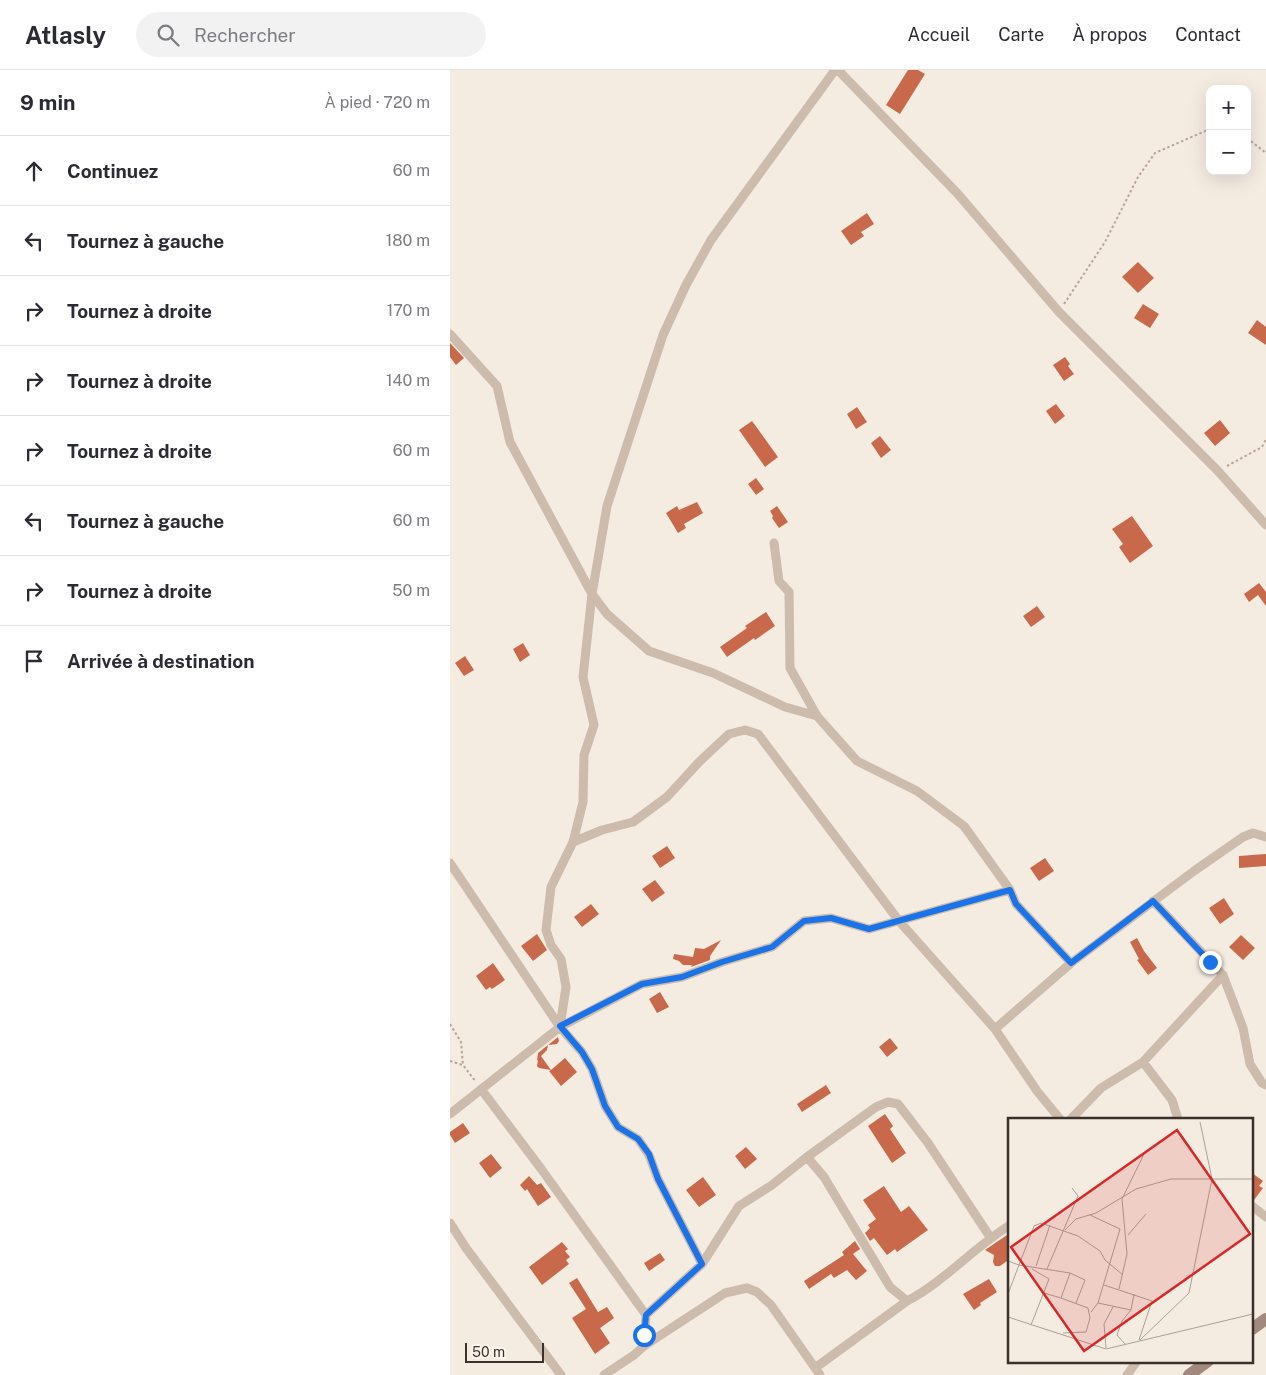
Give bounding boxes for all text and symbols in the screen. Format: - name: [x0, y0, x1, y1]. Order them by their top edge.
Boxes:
- search box: [136, 12, 486, 57]
- text: Atlasly: [25, 21, 106, 49]
- icon: search: [154, 21, 182, 49]
- text: Rechercher: [194, 24, 296, 46]
- text: Accueil: [908, 24, 970, 45]
- text: Carte: [998, 24, 1044, 45]
- text: À propos: [1072, 24, 1147, 45]
- text: Contact: [1175, 24, 1241, 45]
- map controls: [1206, 85, 1251, 175]
- button: +: [1206, 85, 1251, 130]
- text: 9 min: [20, 90, 76, 115]
- text: À pied · 720 m: [325, 93, 430, 112]
- button: −: [1206, 130, 1251, 175]
- icon: ahead: [20, 157, 48, 185]
- text: Continuez: [67, 160, 158, 182]
- text: 60 m: [393, 161, 430, 180]
- icon: left: [20, 227, 48, 255]
- text: Tournez à gauche: [67, 230, 224, 252]
- text: 180 m: [386, 231, 430, 250]
- icon: right: [20, 297, 48, 325]
- text: Tournez à droite: [67, 300, 212, 322]
- text: 170 m: [387, 301, 430, 320]
- icon: right: [20, 367, 48, 395]
- text: Tournez à droite: [67, 370, 212, 392]
- text: 140 m: [386, 371, 430, 390]
- icon: right: [20, 437, 48, 465]
- text: Tournez à droite: [67, 440, 212, 462]
- text: 60 m: [393, 441, 430, 460]
- icon: left: [20, 507, 48, 535]
- text: Tournez à gauche: [67, 510, 224, 532]
- text: 60 m: [393, 511, 430, 530]
- icon: right: [20, 577, 48, 605]
- text: Tournez à droite: [67, 580, 212, 602]
- text: 50 m: [392, 581, 430, 600]
- icon: arrive: [20, 647, 48, 675]
- text: Arrivée à destination: [67, 650, 255, 672]
- route end: [1199, 951, 1222, 974]
- inset map: [1008, 1118, 1254, 1362]
- route start: [633, 1324, 656, 1347]
- scale bar: [465, 1340, 544, 1363]
- text: 50 m: [472, 1344, 505, 1360]

